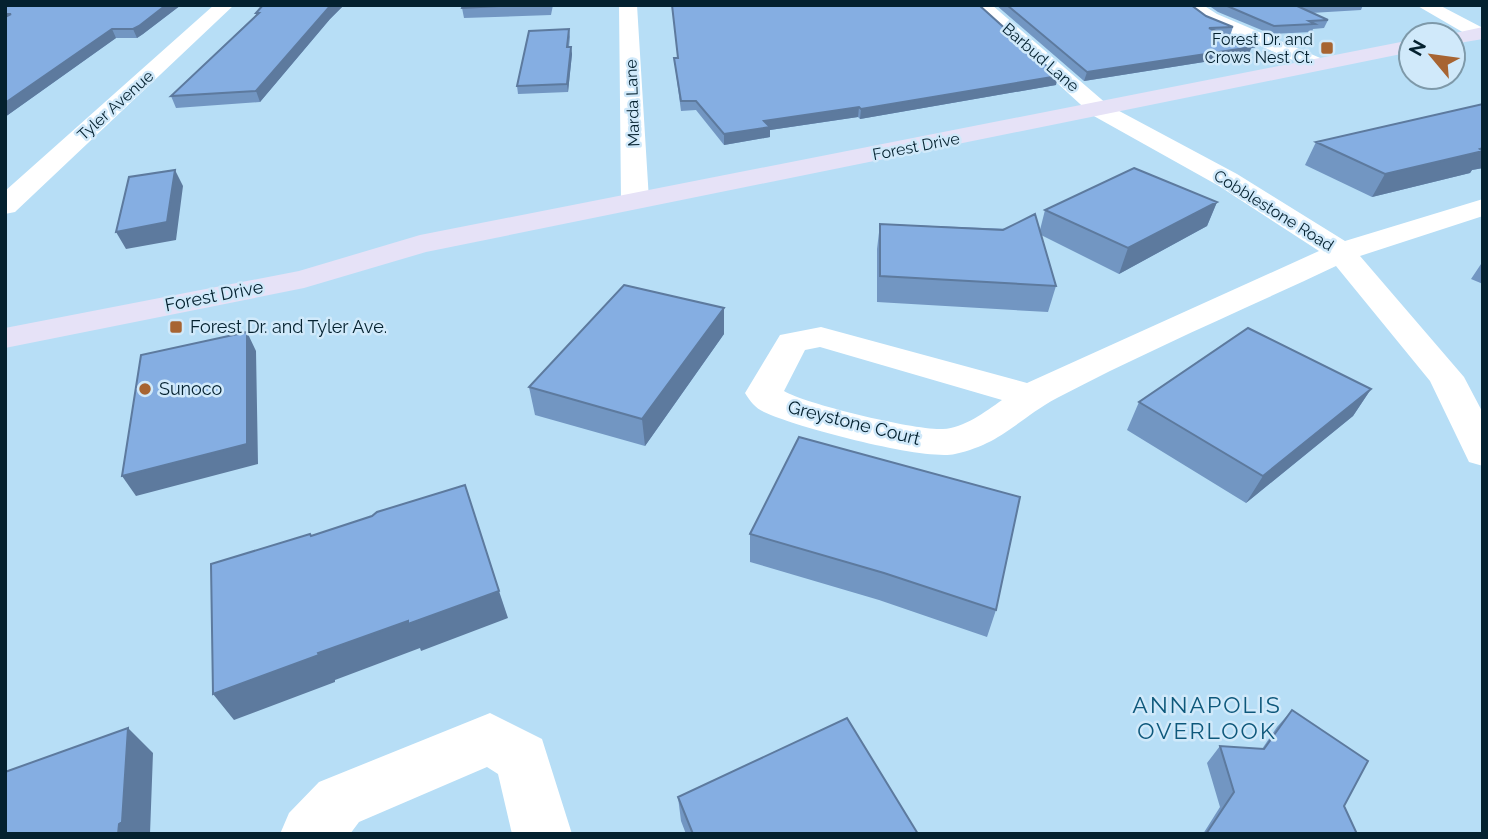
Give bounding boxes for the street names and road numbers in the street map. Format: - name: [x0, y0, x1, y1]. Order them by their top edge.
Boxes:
- street label: Barbud Lane: [999, 19, 1083, 96]
- street label: Marda Lane: [621, 59, 644, 147]
- street label: Tyler Avenue: [73, 66, 157, 145]
- street label: Forest Drive: [871, 129, 961, 164]
- street label: Cobblestone Road: [1210, 166, 1337, 255]
- street label: Forest Drive: [163, 276, 265, 315]
- street label: Greystone Court: [786, 396, 923, 449]

